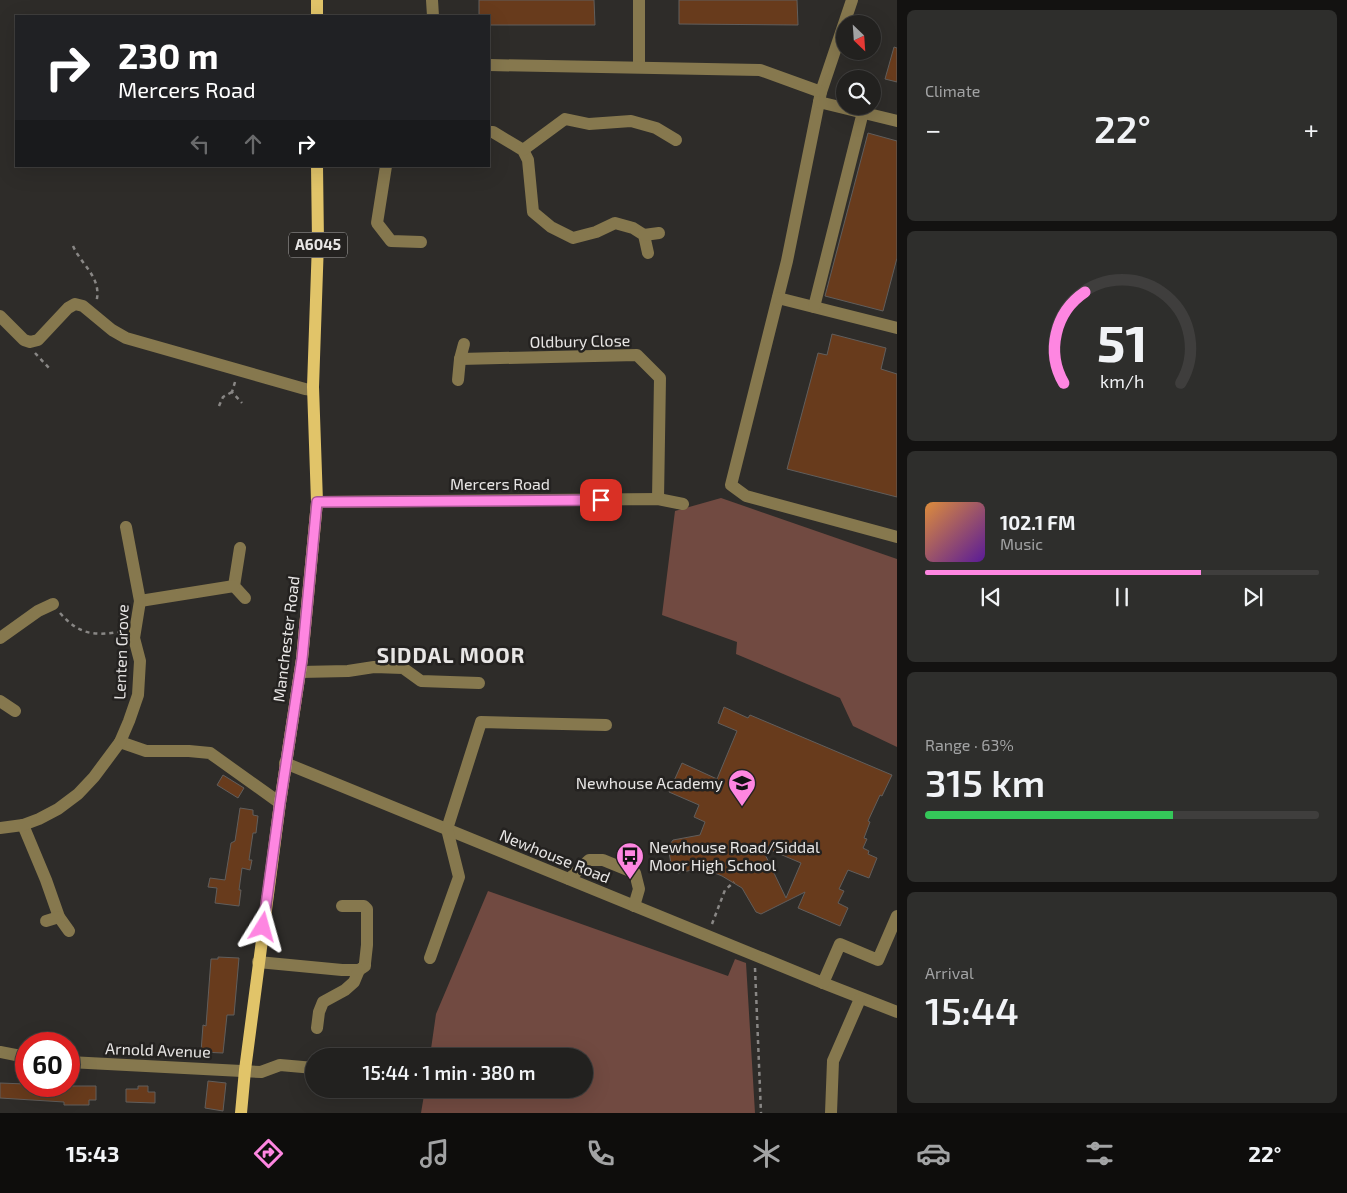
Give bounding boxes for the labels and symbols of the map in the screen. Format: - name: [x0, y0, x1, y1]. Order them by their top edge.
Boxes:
- north arrow: [836, 15, 881, 60]
- road number: A6045: [289, 232, 347, 258]
- street label: Oldbury Close: [530, 330, 630, 351]
- street label: Mercers Road: [450, 474, 550, 493]
- pin: [580, 479, 622, 521]
- street label: Manchester Road: [268, 575, 303, 703]
- street label: Lenten Grove: [109, 604, 132, 700]
- district label: SIDDAL MOOR: [377, 642, 525, 667]
- school or university icon: Newhouse Academy: [727, 768, 757, 807]
- place label: Newhouse Academy: [576, 773, 724, 792]
- street label: Newhouse Road: [497, 825, 613, 886]
- place label: Newhouse Road/Siddal Moor High School: [649, 837, 820, 874]
- bus stop icon: Newhouse Road/Siddal Moor High School: [615, 841, 645, 880]
- position arrow: [236, 900, 288, 952]
- speed limit sign: 60: [15, 1032, 80, 1097]
- street label: Arnold Avenue: [105, 1038, 211, 1061]

